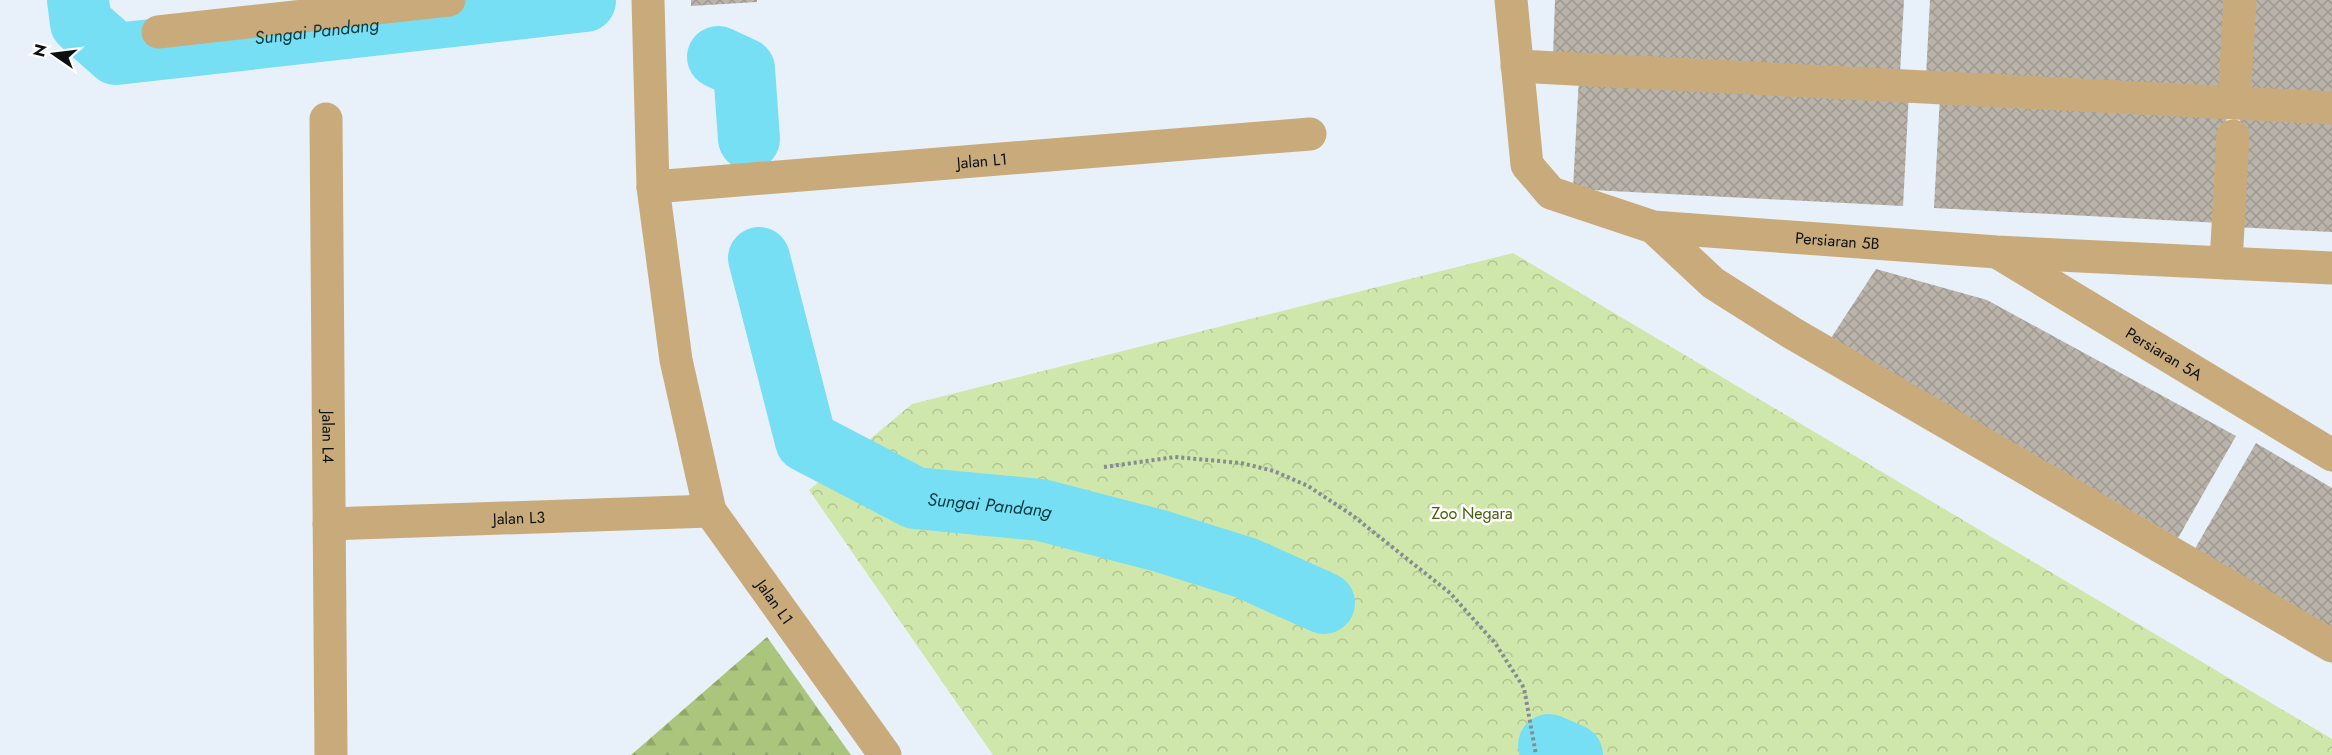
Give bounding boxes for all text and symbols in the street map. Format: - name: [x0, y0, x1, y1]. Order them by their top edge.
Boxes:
- water label: Sungai Pandang: [253, 11, 380, 51]
- north arrow: [24, 24, 84, 84]
- text: N: [27, 42, 53, 59]
- street label: Jalan L1: [954, 147, 1008, 175]
- street label: Persiaran 5B: [1794, 226, 1880, 255]
- street label: Persiaran 5A: [2121, 322, 2207, 386]
- street label: Jalan L4: [316, 409, 340, 463]
- water label: Sungai Pandang: [926, 486, 1055, 525]
- park label: Zoo Negara: [1431, 502, 1513, 525]
- street label: Jalan L3: [490, 506, 546, 530]
- street label: Jalan L1: [749, 573, 799, 629]

